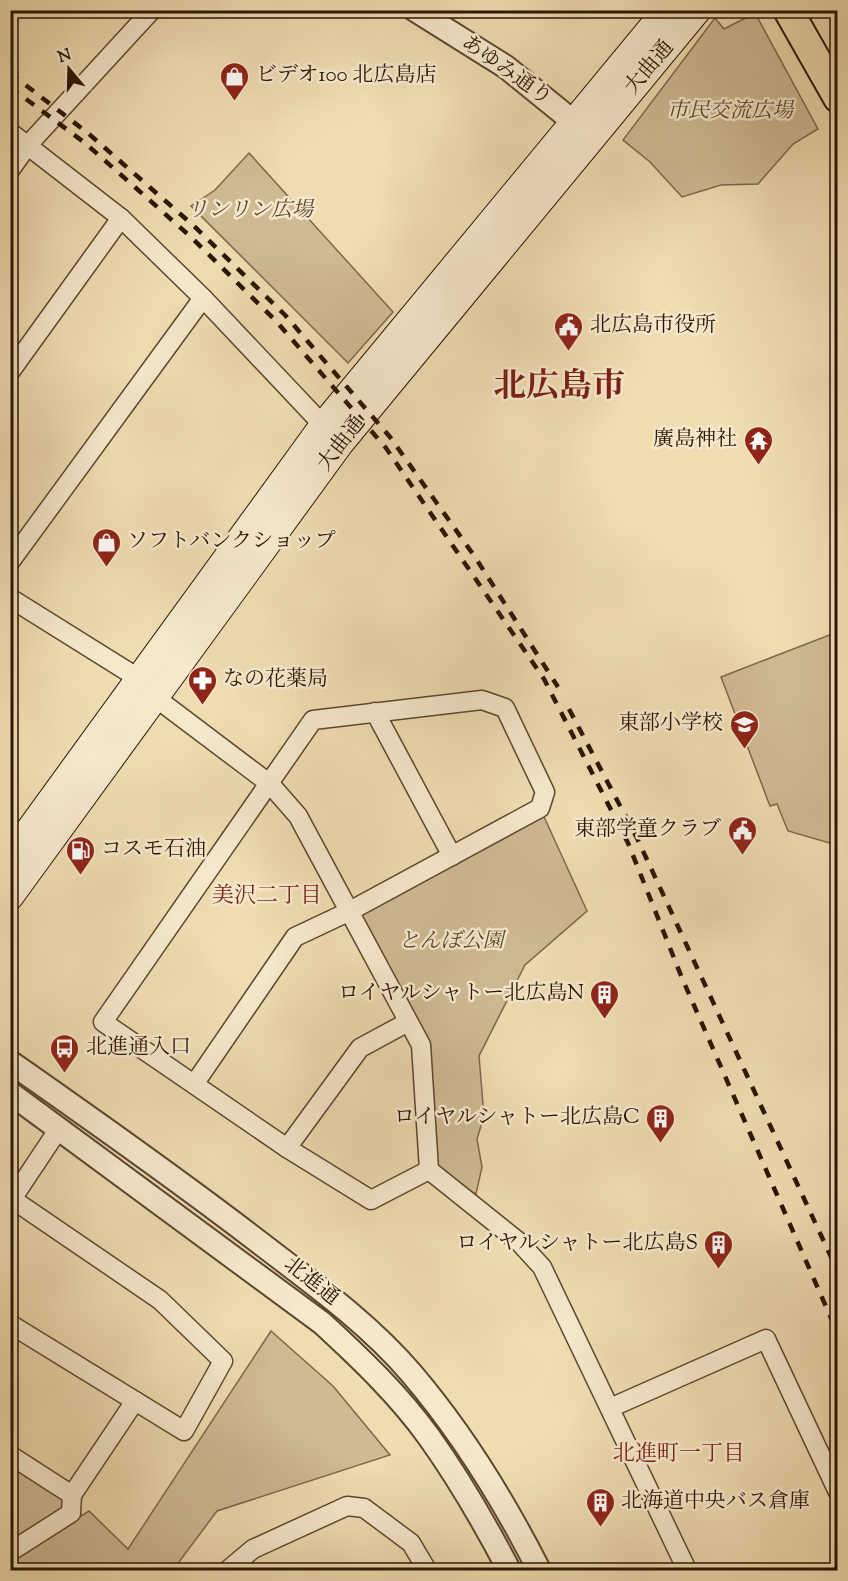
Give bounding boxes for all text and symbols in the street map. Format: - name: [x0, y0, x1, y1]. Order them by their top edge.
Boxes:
- street label: あゆみ通り: [454, 29, 558, 113]
- street label: 大曲通: [618, 34, 682, 102]
- north arrow: [39, 39, 99, 99]
- text: N: [55, 44, 75, 70]
- shop icon: ビデオ100 北広島店: [219, 60, 251, 102]
- place label: ビデオ100 北広島店: [256, 61, 436, 91]
- park label: 市民交流広場: [667, 97, 795, 127]
- park label: リンリン広場: [187, 196, 315, 226]
- public building icon: 北広島市役所: [553, 310, 585, 352]
- place label: 北広島市役所: [590, 311, 716, 341]
- district label: 北広島市: [493, 364, 625, 412]
- street label: 大曲通: [311, 410, 373, 478]
- temple icon: 廣島神社: [742, 424, 774, 466]
- place label: 廣島神社: [653, 425, 737, 455]
- shop icon: ソフトバンクショップ: [90, 526, 122, 568]
- place label: ソフトバンクショップ: [127, 527, 336, 557]
- pharmacy icon: なの花薬局: [186, 664, 218, 706]
- place label: なの花薬局: [223, 665, 328, 695]
- school or university icon: 東部小学校: [728, 708, 760, 750]
- place label: 東部小学校: [618, 709, 723, 739]
- public building icon: 東部学童クラブ: [726, 814, 758, 856]
- place label: 東部学童クラブ: [574, 815, 721, 845]
- fuel station icon: コスモ石油: [64, 834, 96, 876]
- place label: コスモ石油: [101, 835, 206, 865]
- district label: 美沢二丁目: [212, 881, 322, 913]
- park label: とんぼ公園: [399, 927, 506, 957]
- building icon: ロイヤルシャトー北広島N: [589, 978, 621, 1020]
- place label: ロイヤルシャトー北広島N: [338, 979, 584, 1009]
- bus stop icon: 北進通入口: [49, 1032, 81, 1074]
- place label: 北進通入口: [86, 1033, 191, 1063]
- building icon: ロイヤルシャトー北広島C: [645, 1102, 677, 1144]
- place label: ロイヤルシャトー北広島C: [394, 1103, 640, 1133]
- building icon: ロイヤルシャトー北広島S: [703, 1228, 735, 1270]
- place label: ロイヤルシャトー北広島S: [456, 1229, 698, 1259]
- street label: 北進通: [277, 1251, 345, 1313]
- district label: 北進町一丁目: [613, 1439, 745, 1471]
- building icon: 北海道中央バス倉庫: [584, 1486, 616, 1528]
- place label: 北海道中央バス倉庫: [621, 1487, 810, 1517]

